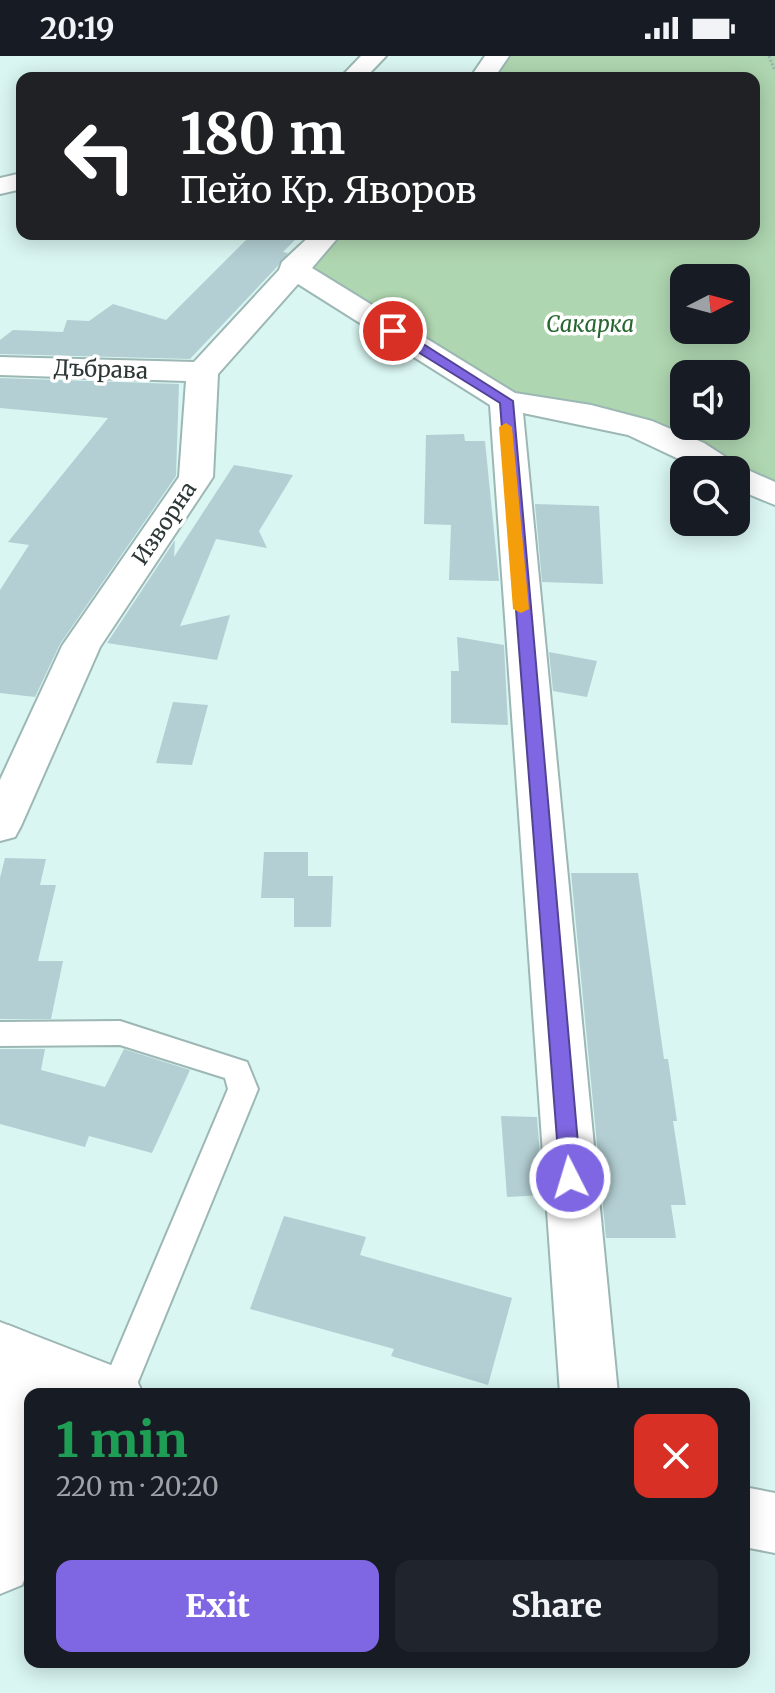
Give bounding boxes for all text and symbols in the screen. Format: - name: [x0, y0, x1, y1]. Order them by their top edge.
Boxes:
- text: 20:19: [40, 9, 114, 47]
- text: 180 m: [180, 99, 345, 169]
- icon: left: [48, 104, 152, 208]
- text: Пейо Кр. Яворов: [180, 168, 476, 213]
- north arrow: [670, 264, 750, 344]
- map controls: [670, 264, 750, 536]
- pin: [359, 297, 427, 365]
- icon: arrive: [371, 309, 415, 353]
- park label: Сакарка: [546, 310, 634, 338]
- street label: Дъбрава: [53, 353, 149, 385]
- button: sound: [670, 360, 750, 440]
- button: search: [670, 456, 750, 536]
- street label: Изворна: [126, 476, 202, 570]
- position arrow: [528, 1136, 612, 1220]
- text: 1 min: [56, 1410, 188, 1470]
- button: close: [634, 1414, 718, 1498]
- text: 220 m · 20:20: [56, 1470, 219, 1503]
- button: Exit: [56, 1560, 379, 1652]
- button: Share: [395, 1560, 718, 1652]

